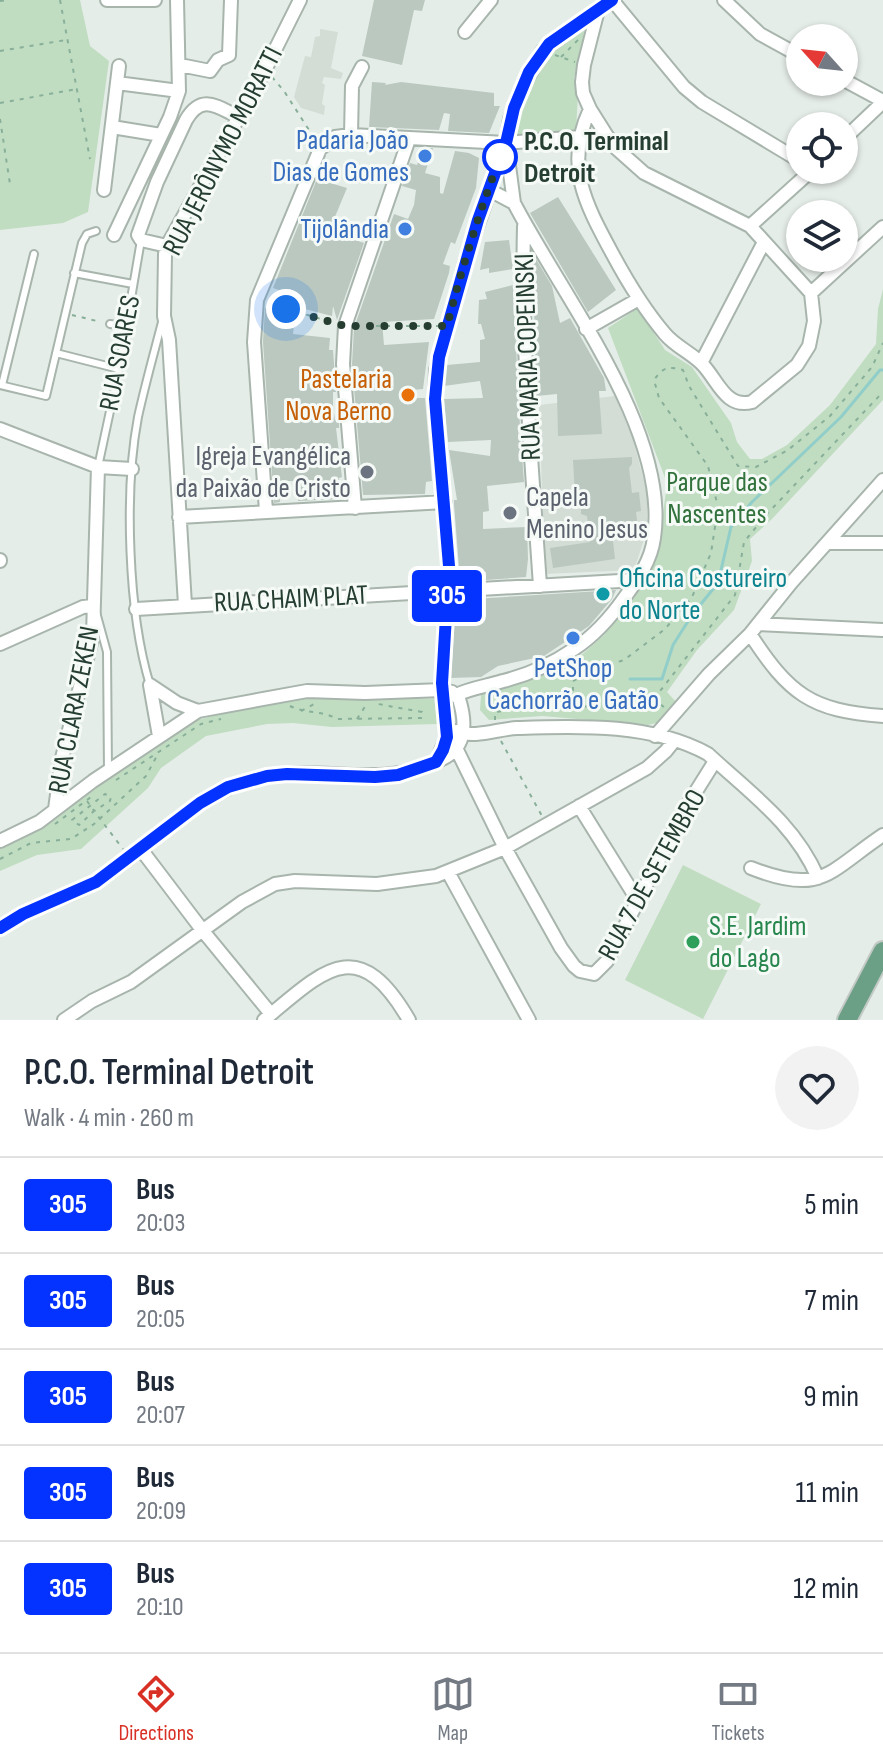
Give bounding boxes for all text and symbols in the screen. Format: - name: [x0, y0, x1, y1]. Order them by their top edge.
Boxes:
- north arrow: [786, 24, 858, 96]
- map controls: [786, 24, 858, 272]
- street label: RUA JERÔNYMO MORATTI: [156, 41, 290, 261]
- button: locate: [786, 112, 858, 184]
- place label: Padaria João Dias de Gomes: [272, 124, 409, 189]
- place label: P.C.O. Terminal Detroit: [524, 125, 669, 190]
- marker: P.C.O. Terminal Detroit: [483, 140, 517, 174]
- marker: Padaria João Dias de Gomes: [416, 147, 434, 165]
- button: layers: [786, 200, 858, 272]
- place label: Tijolândia: [300, 213, 389, 246]
- marker: Tijolândia: [396, 220, 414, 238]
- street label: RUA MARIA COPEINSKI: [508, 253, 548, 461]
- your location: [266, 289, 306, 329]
- street label: RUA SOARES: [93, 292, 147, 414]
- place label: Pastelaria Nova Berno: [285, 363, 392, 428]
- marker: Pastelaria Nova Berno: [399, 386, 417, 404]
- place label: Igreja Evangélica da Paixão de Cristo: [175, 440, 351, 505]
- marker: Igreja Evangélica da Paixão de Cristo: [358, 463, 376, 481]
- park label: Parque das Nascentes: [666, 466, 768, 531]
- place label: Capela Menino Jesus: [526, 481, 648, 546]
- marker: Capela Menino Jesus: [501, 504, 519, 522]
- place label: Oficina Costureiro do Norte: [619, 562, 787, 627]
- line badge: 305: [401, 570, 493, 622]
- street label: RUA CHAIM PLAT: [213, 578, 369, 620]
- text: 305: [428, 579, 466, 612]
- marker: Oficina Costureiro do Norte: [594, 585, 612, 603]
- street label: RUA CLARA ZEKEN: [42, 624, 106, 796]
- marker: PetShop Cachorrão e Gatão: [564, 629, 582, 647]
- place label: PetShop Cachorrão e Gatão: [487, 652, 659, 717]
- street label: RUA 7 DE SETEMBRO: [591, 784, 713, 966]
- place label: S.E. Jardim do Lago: [709, 910, 807, 975]
- marker: S.E. Jardim do Lago: [684, 933, 702, 951]
- button: heart: [775, 1046, 859, 1130]
- text: P.C.O. Terminal Detroit: [24, 1050, 314, 1095]
- text: Walk · 4 min · 260 m: [24, 1103, 194, 1134]
- text: Bus: [136, 1172, 175, 1208]
- text: 5 min: [805, 1187, 859, 1223]
- text: 305: [49, 1188, 87, 1221]
- text: 20:03: [136, 1208, 185, 1239]
- text: Bus: [136, 1268, 175, 1304]
- text: 7 min: [805, 1283, 859, 1319]
- text: 305: [49, 1284, 87, 1317]
- text: 20:05: [136, 1304, 185, 1335]
- text: Bus: [136, 1364, 175, 1400]
- text: 9 min: [803, 1379, 859, 1415]
- text: 305: [49, 1380, 87, 1413]
- text: 20:07: [136, 1400, 185, 1431]
- text: Bus: [136, 1460, 175, 1496]
- text: 11 min: [796, 1475, 859, 1511]
- text: 305: [49, 1476, 87, 1509]
- text: 20:09: [136, 1496, 186, 1527]
- text: Bus: [136, 1556, 175, 1592]
- text: 12 min: [793, 1571, 859, 1607]
- text: 305: [49, 1572, 87, 1605]
- text: 20:10: [136, 1592, 184, 1623]
- tab: Directions: [118, 1672, 194, 1747]
- tab: Map: [431, 1672, 475, 1747]
- tab: Tickets: [712, 1672, 765, 1747]

